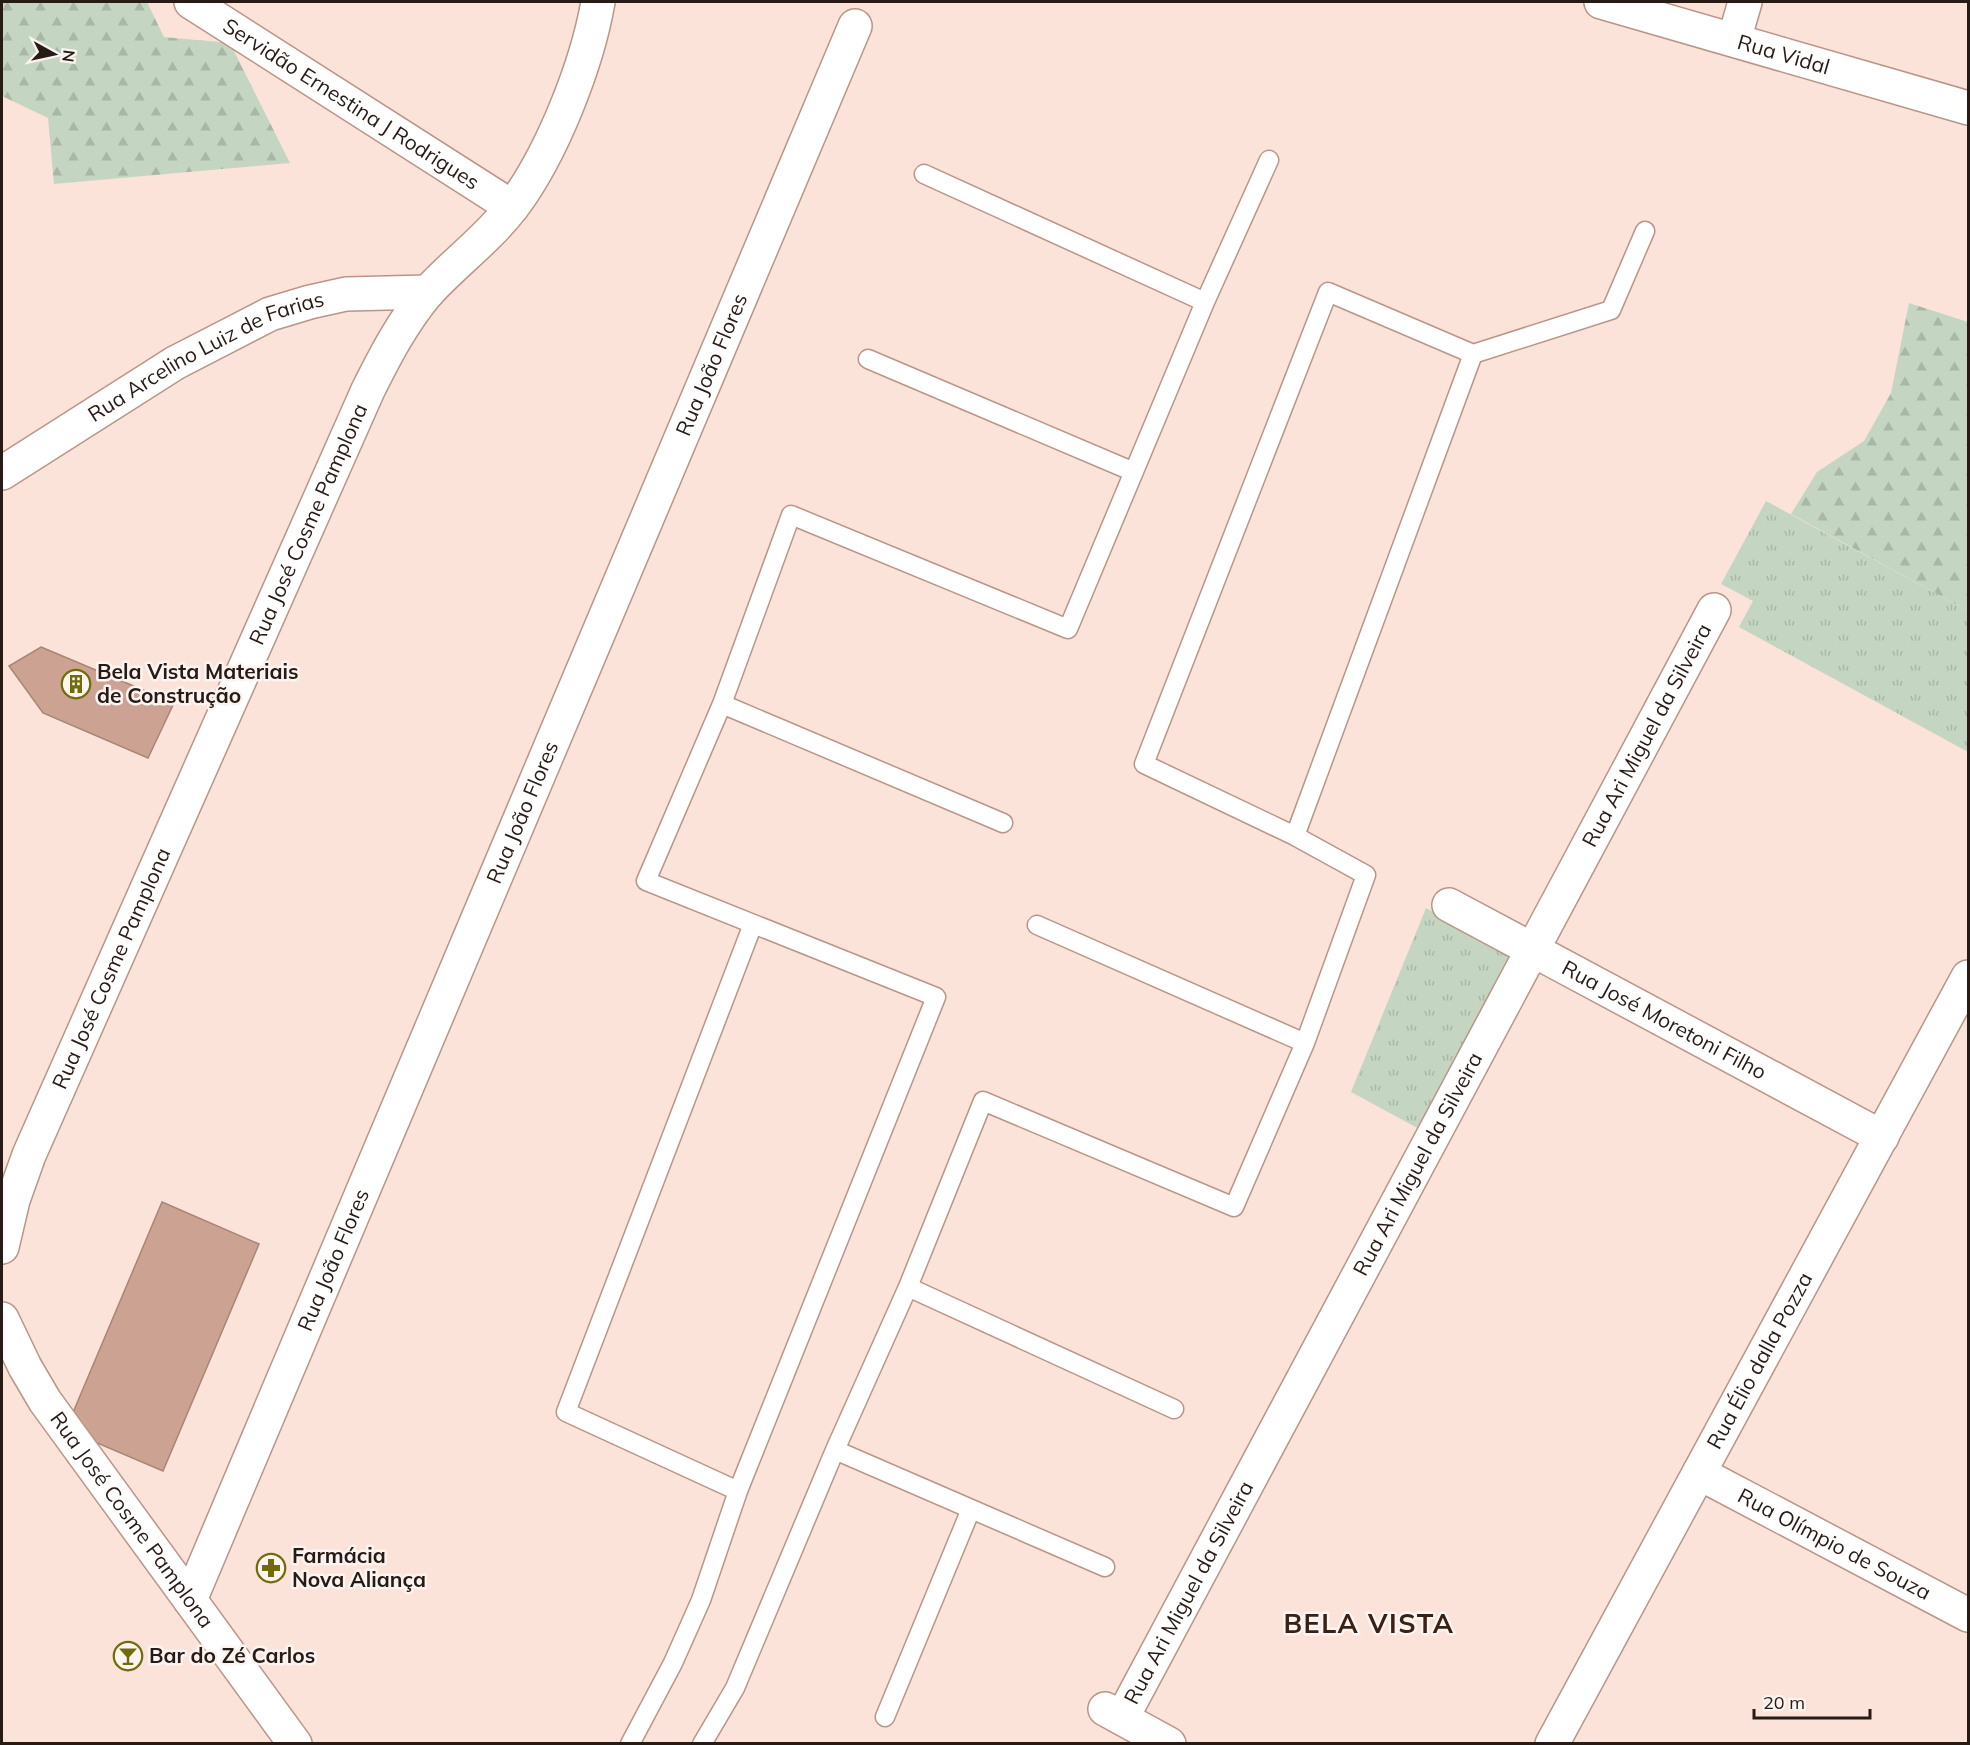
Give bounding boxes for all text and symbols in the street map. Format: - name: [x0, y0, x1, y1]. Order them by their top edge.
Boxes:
- street label: Servidão Ernestina J Rodrigues: [219, 12, 485, 195]
- north arrow: [24, 24, 84, 84]
- street label: Rua Vidal: [1735, 28, 1833, 79]
- text: N: [58, 49, 80, 63]
- street label: Rua Arcelino Luiz de Farias: [83, 285, 326, 427]
- street label: Rua João Flores: [669, 289, 753, 439]
- street label: Rua José Cosme Pamplona: [243, 399, 372, 648]
- street label: Rua Ari Miguel da Silveira: [1576, 619, 1716, 851]
- place label: Bela Vista Materiais de Construção: [97, 658, 298, 708]
- building icon: Bela Vista Materiais de Construção: [60, 668, 92, 700]
- street label: Rua João Flores: [480, 737, 563, 887]
- street label: Rua José Cosme Pamplona: [46, 843, 176, 1093]
- street label: Rua José Moretoni Filho: [1558, 954, 1771, 1085]
- street label: Rua Ari Miguel da Silveira: [1347, 1048, 1487, 1280]
- street label: Rua João Flores: [291, 1185, 374, 1335]
- street label: Rua Élio dalla Pozza: [1701, 1267, 1817, 1453]
- street label: Rua José Cosme Pamplona: [45, 1406, 220, 1633]
- street label: Rua Ari Miguel da Silveira: [1118, 1476, 1258, 1708]
- street label: Rua Olímpio de Souza: [1734, 1482, 1936, 1605]
- place label: Farmácia Nova Aliança: [292, 1542, 426, 1592]
- pharmacy icon: Farmácia Nova Aliança: [255, 1552, 287, 1584]
- district label: BELA VISTA: [1283, 1606, 1455, 1640]
- bar icon: Bar do Zé Carlos: [112, 1640, 144, 1672]
- place label: Bar do Zé Carlos: [149, 1642, 315, 1668]
- scale bar: [1754, 1682, 1870, 1720]
- text: 20 m: [1763, 1691, 1805, 1714]

